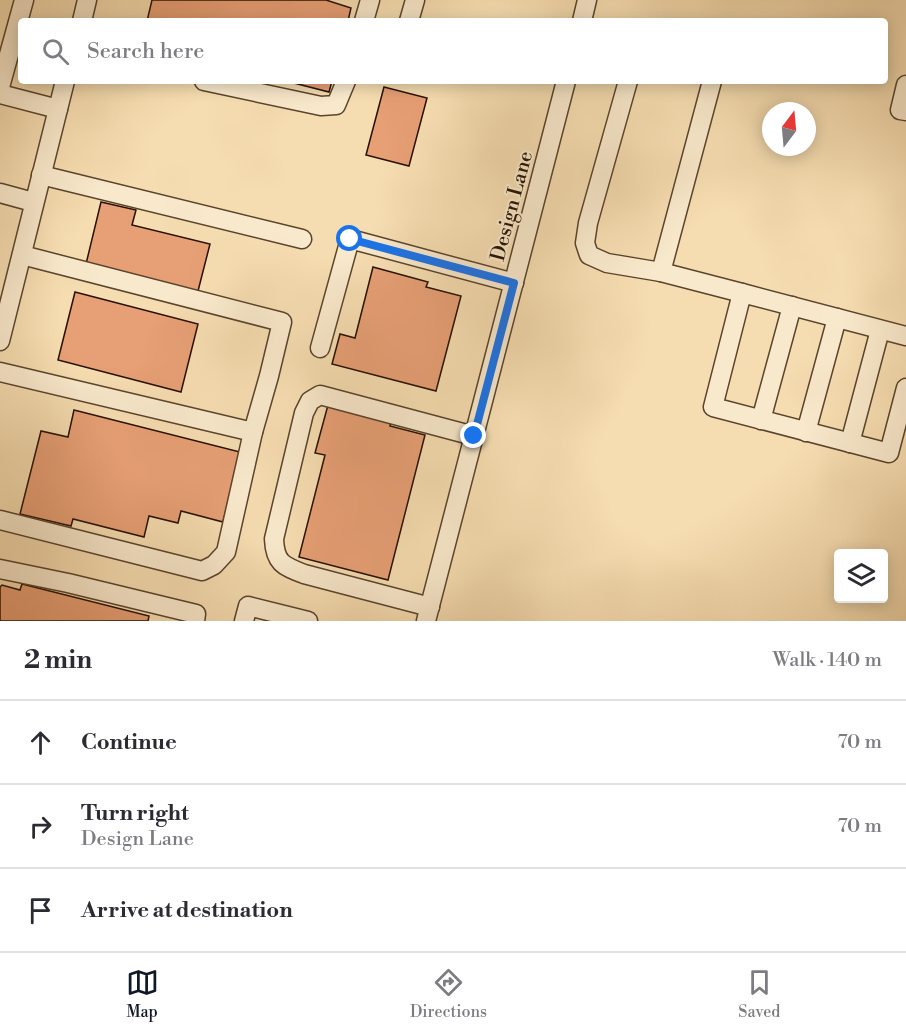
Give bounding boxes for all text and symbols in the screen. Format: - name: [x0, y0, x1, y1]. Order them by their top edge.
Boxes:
- search box: [18, 18, 888, 84]
- icon: search: [39, 35, 72, 68]
- text: Search here: [87, 38, 204, 65]
- north arrow: [762, 102, 816, 156]
- street label: Design Lane: [486, 149, 539, 264]
- route start: [336, 225, 362, 251]
- route end: [460, 422, 486, 448]
- map controls: [834, 549, 888, 603]
- button: layers: [834, 549, 888, 603]
- text: 2 min: [24, 644, 92, 676]
- text: Walk · 140 m: [772, 648, 882, 673]
- icon: ahead: [24, 726, 57, 759]
- text: Continue: [81, 729, 177, 756]
- text: 70 m: [838, 730, 882, 755]
- text: Turn right: [81, 800, 189, 827]
- icon: right: [24, 810, 57, 843]
- text: 70 m: [838, 814, 882, 839]
- text: Design Lane: [81, 827, 194, 852]
- icon: arrive: [24, 894, 57, 927]
- text: Arrive at destination: [81, 897, 293, 924]
- tab: Map: [126, 966, 159, 1022]
- tab: Directions: [410, 966, 487, 1022]
- tab: Saved: [738, 966, 780, 1022]

